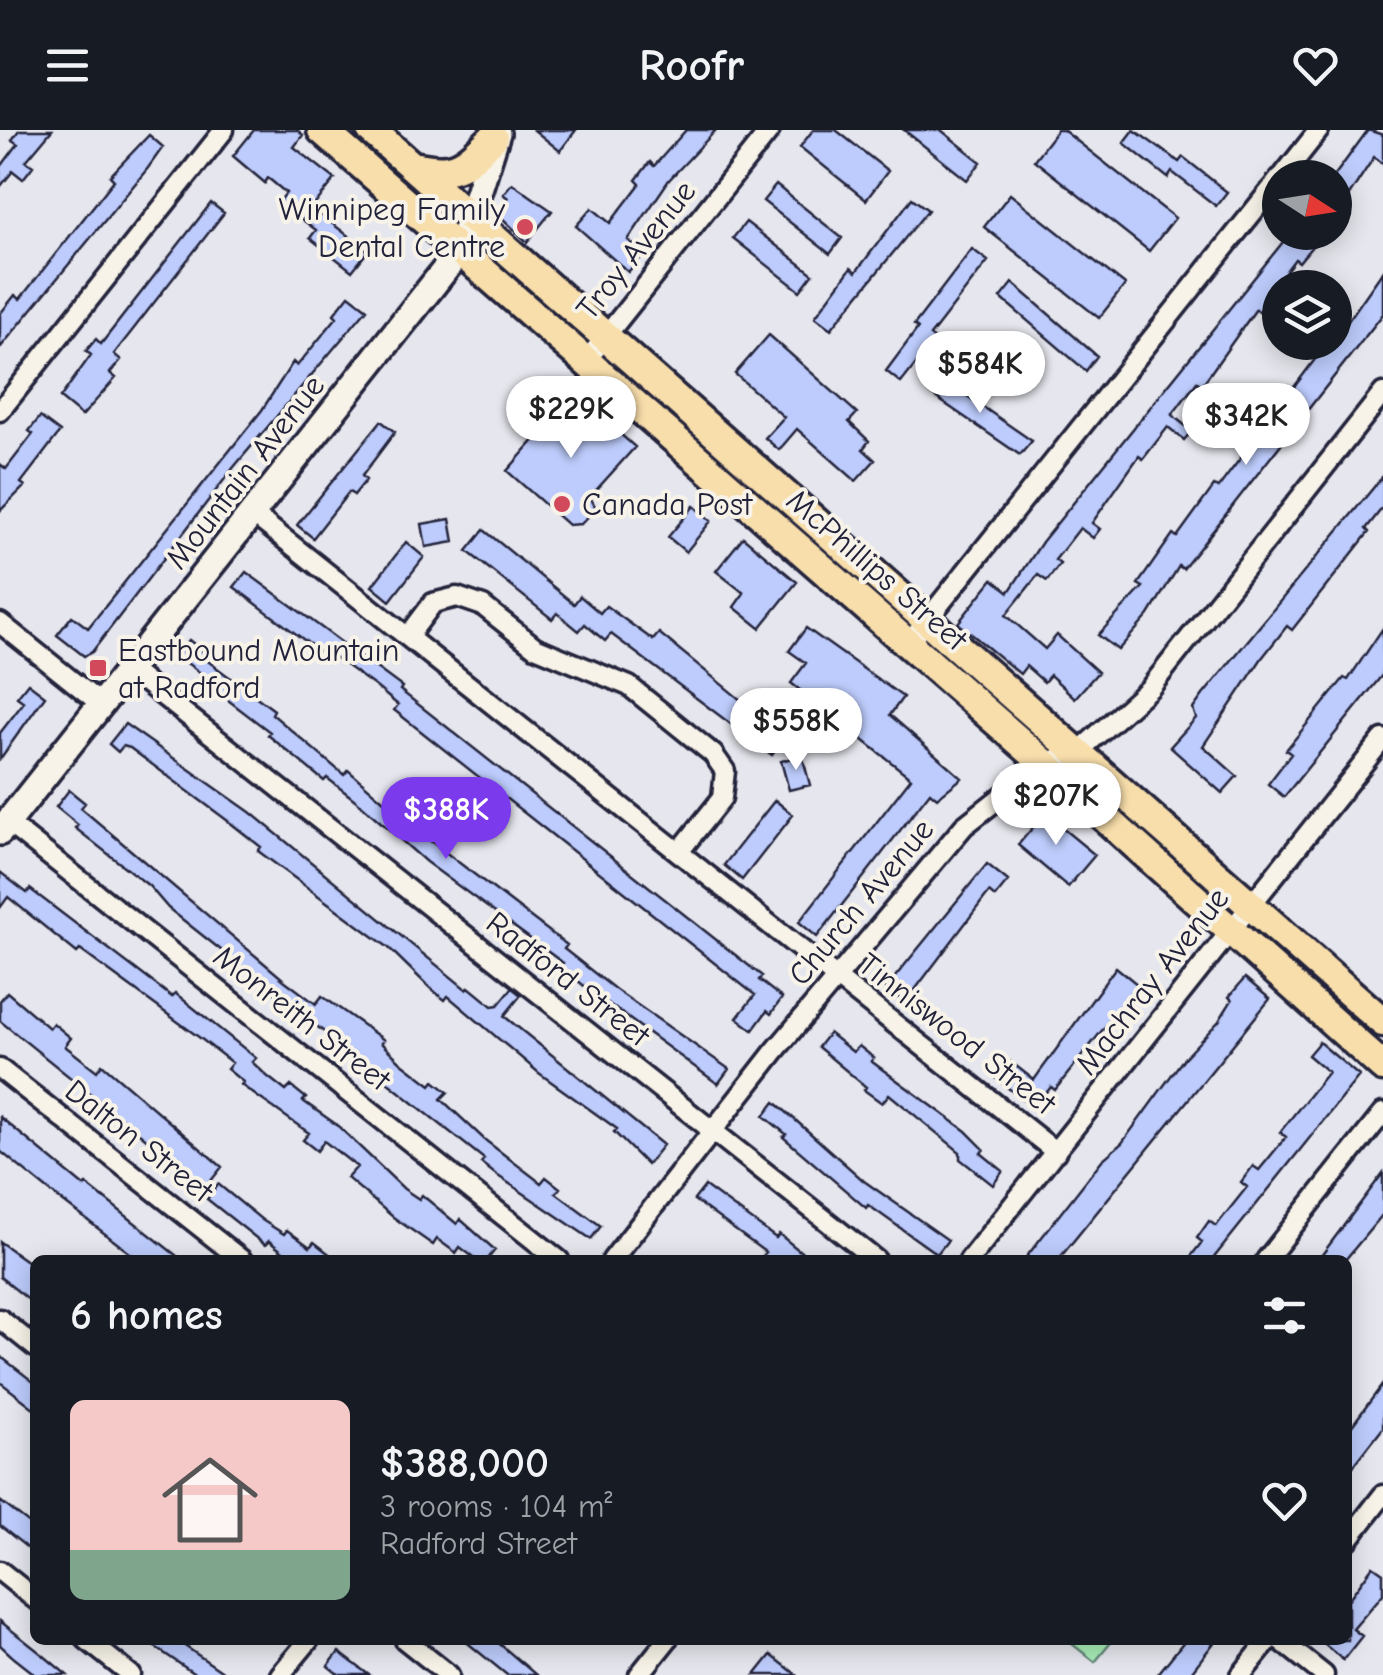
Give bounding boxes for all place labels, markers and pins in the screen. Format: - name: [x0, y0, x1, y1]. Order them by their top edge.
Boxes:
- place label: Winnipeg Family Dental Centre: [278, 191, 506, 265]
- marker: Winnipeg Family Dental Centre: [514, 216, 536, 238]
- pin: $584K: [910, 331, 1050, 416]
- pin: $229K: [501, 376, 641, 461]
- pin: $342K: [1176, 383, 1316, 468]
- place label: Canada Post: [582, 486, 753, 523]
- marker: Canada Post: [551, 493, 573, 515]
- place label: Eastbound Mountain at Radford: [118, 632, 400, 706]
- marker: Eastbound Mountain at Radford: [87, 657, 109, 679]
- pin: $558K: [726, 688, 866, 773]
- pin: $207K: [986, 763, 1126, 848]
- pin: $388K: [376, 777, 516, 862]

